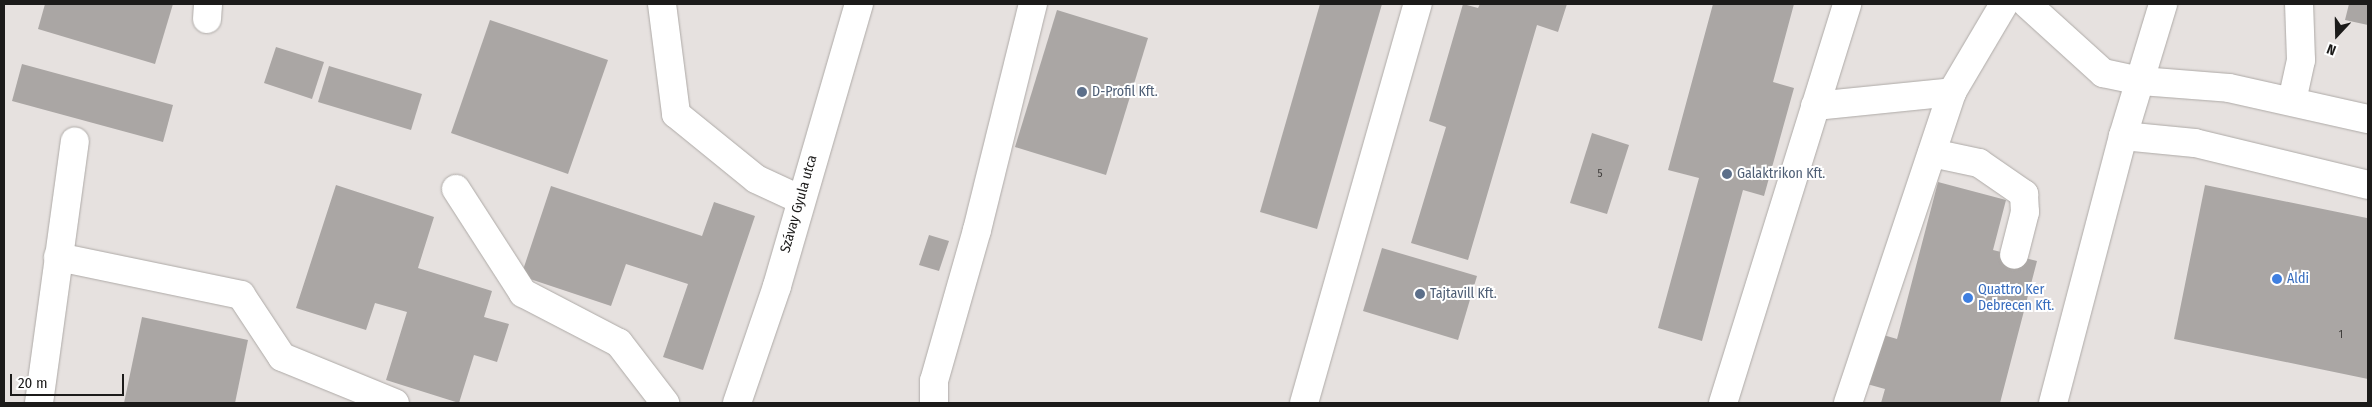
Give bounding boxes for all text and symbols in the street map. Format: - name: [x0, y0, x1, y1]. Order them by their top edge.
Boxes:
- north arrow: [2312, 10, 2362, 60]
- text: N: [2324, 40, 2338, 59]
- place label: D-Profil Kft.: [1092, 84, 1158, 100]
- marker: D-Profil Kft.: [1076, 86, 1088, 98]
- street label: Szávay Gyula utca: [777, 153, 821, 255]
- place label: Galaktrikon Kft.: [1737, 166, 1825, 182]
- house number: 5: [1597, 167, 1603, 181]
- marker: Galaktrikon Kft.: [1721, 168, 1733, 180]
- place label: Aldi: [2287, 271, 2309, 287]
- marker: Aldi: [2271, 273, 2283, 285]
- place label: Quattro Ker Debrecen Kft.: [1978, 282, 2054, 314]
- place label: Tajtavill Kft.: [1430, 286, 1497, 302]
- marker: Tajtavill Kft.: [1414, 288, 1426, 300]
- marker: Quattro Ker Debrecen Kft.: [1962, 292, 1974, 304]
- house number: 1: [2339, 328, 2343, 342]
- scale bar: [12, 364, 126, 396]
- text: 20 m: [18, 374, 48, 392]

